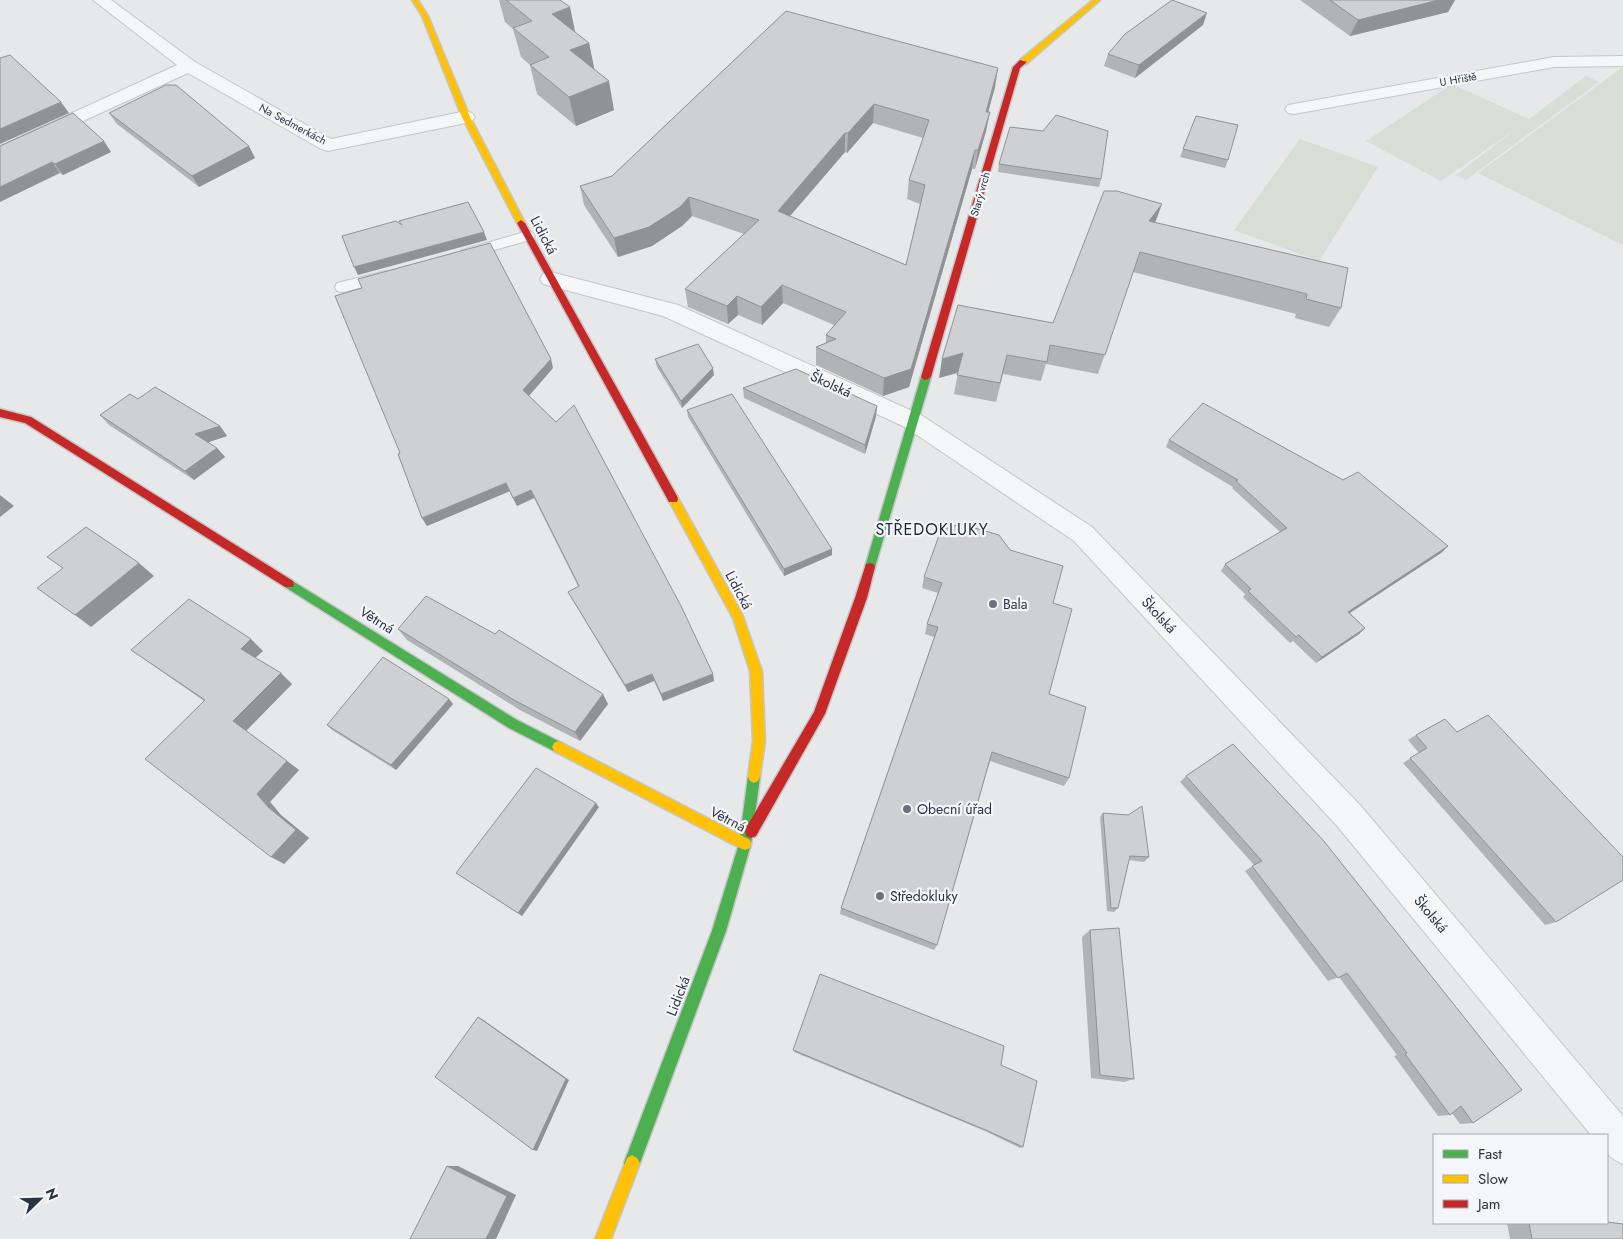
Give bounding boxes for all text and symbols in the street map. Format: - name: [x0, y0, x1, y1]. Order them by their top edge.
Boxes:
- street label: U Hřiště: [1438, 68, 1478, 90]
- street label: Na Sedmerkách: [256, 99, 330, 149]
- street label: Starý vrch: [966, 170, 994, 218]
- street label: Lidická: [525, 212, 563, 258]
- street label: Školská: [807, 366, 855, 402]
- district label: STŘEDOKLUKY: [875, 518, 989, 541]
- street label: Lidická: [720, 567, 758, 613]
- street label: Školská: [1137, 592, 1181, 638]
- place label: Bala: [1003, 594, 1028, 614]
- marker: Bala: [987, 598, 999, 610]
- street label: Větrná: [356, 602, 398, 638]
- place label: Obecní úřad: [917, 799, 992, 819]
- street label: Větrná: [707, 802, 749, 836]
- marker: Obecní úřad: [901, 803, 913, 815]
- place label: Středokluky: [890, 886, 959, 906]
- marker: Středokluky: [874, 890, 886, 902]
- street label: Školská: [1409, 891, 1453, 937]
- street label: Lidická: [661, 973, 695, 1019]
- legend: [1433, 1134, 1608, 1224]
- text: Fast: [1478, 1143, 1502, 1165]
- text: Slow: [1478, 1168, 1509, 1190]
- north arrow: [15, 1174, 65, 1224]
- text: N: [41, 1185, 63, 1203]
- text: Jam: [1476, 1193, 1501, 1215]

